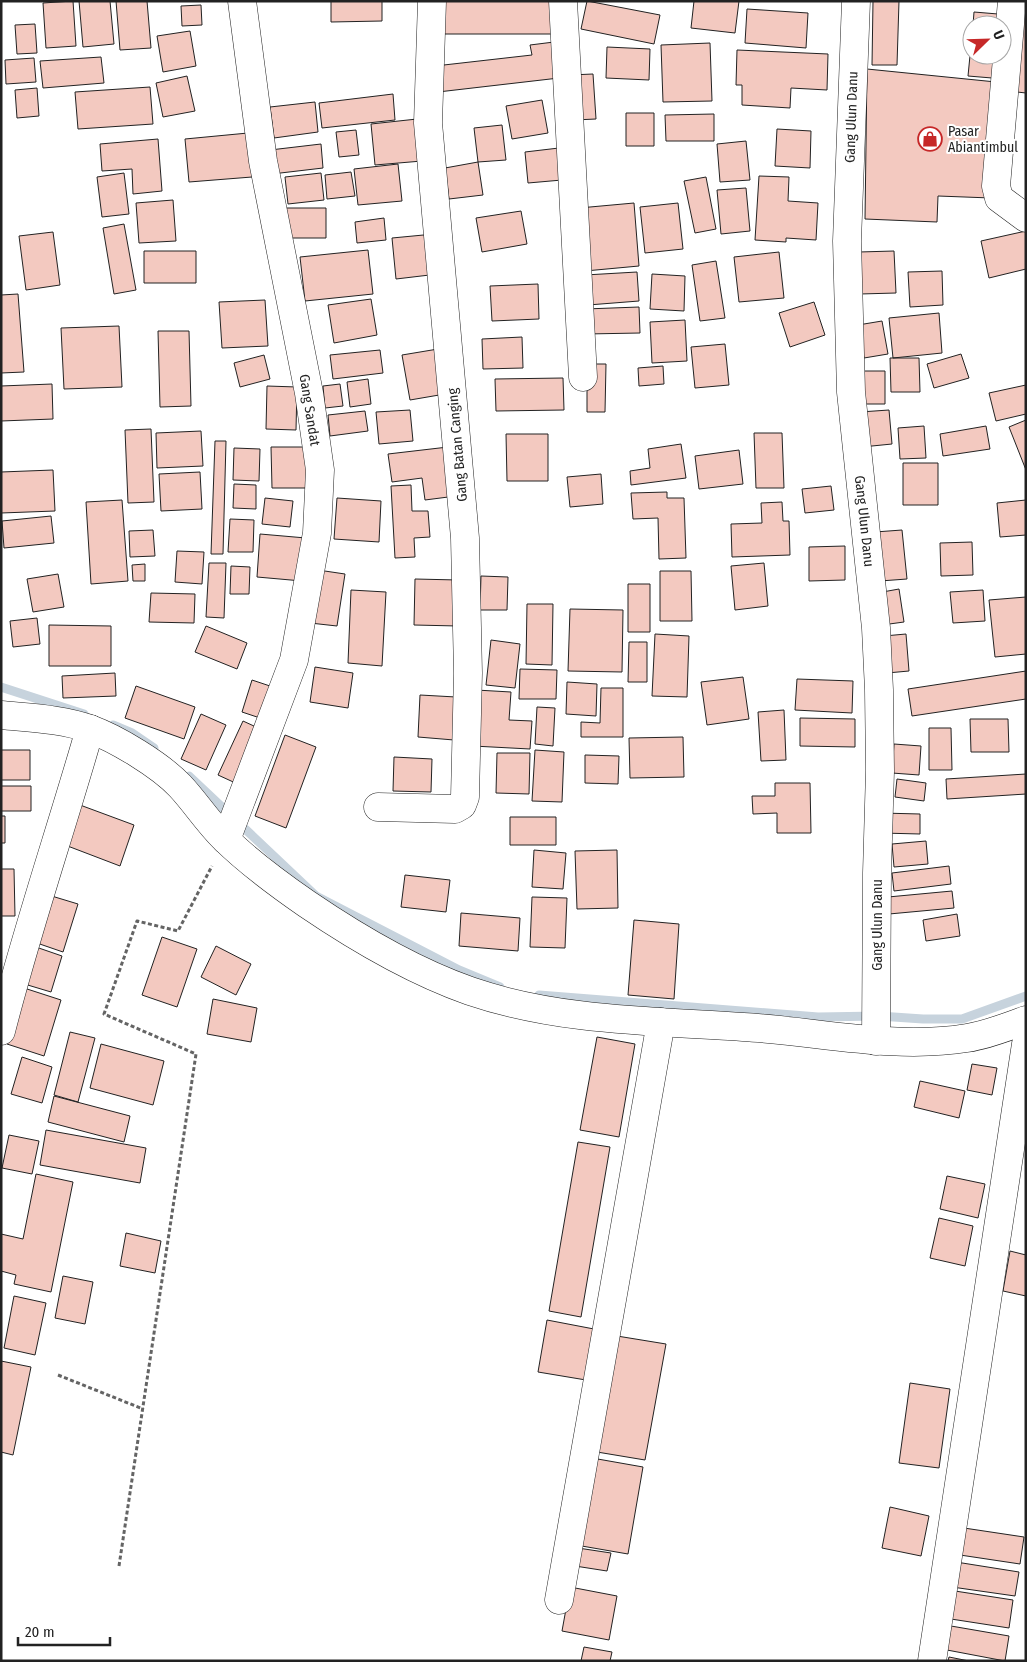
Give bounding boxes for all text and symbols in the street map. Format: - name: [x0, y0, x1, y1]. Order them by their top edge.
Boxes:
- north arrow: [962, 15, 1012, 65]
- text: U: [989, 28, 1008, 42]
- street label: Gang Ulun Danu: [841, 71, 862, 163]
- place label: Pasar Abiantimbul: [948, 123, 1018, 156]
- shop icon: Pasar Abiantimbul: [917, 126, 943, 152]
- street label: Gang Sandat: [295, 373, 324, 448]
- street label: Gang Batan Canging: [444, 387, 471, 502]
- street label: Gang Ulun Danu: [851, 475, 877, 568]
- street label: Gang Ulun Danu: [869, 879, 886, 971]
- scale bar: [18, 1614, 110, 1646]
- text: 20 m: [25, 1623, 55, 1641]

